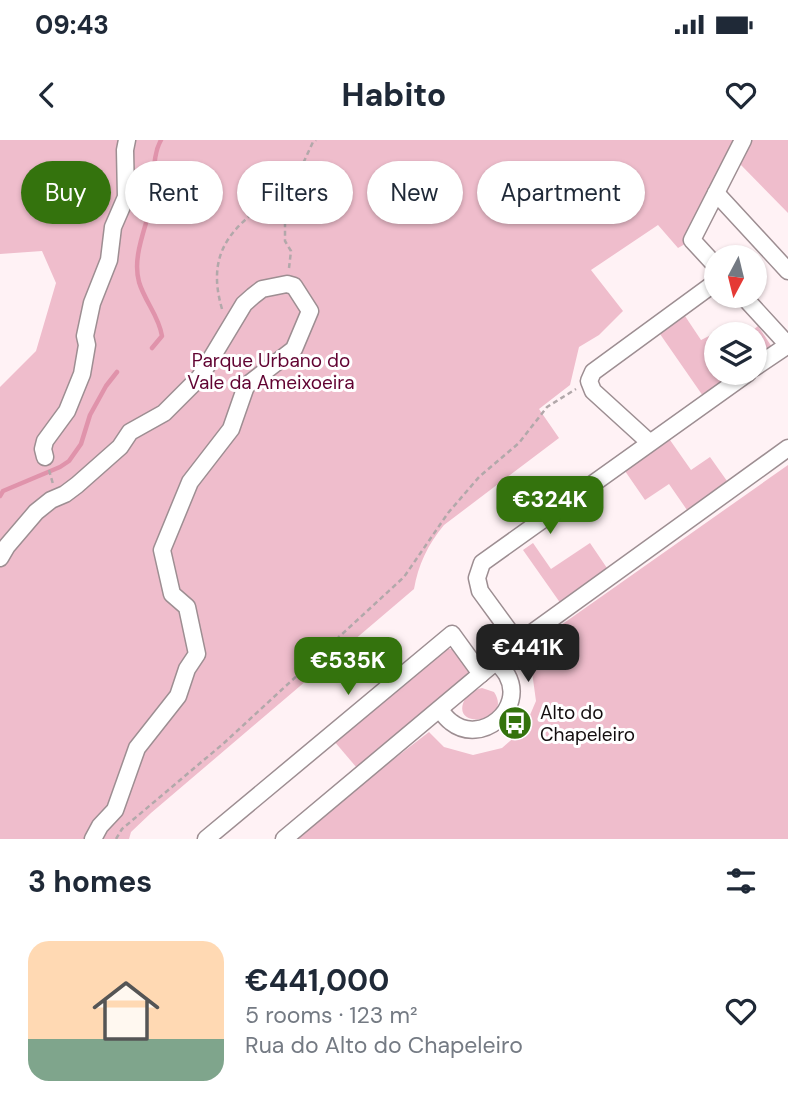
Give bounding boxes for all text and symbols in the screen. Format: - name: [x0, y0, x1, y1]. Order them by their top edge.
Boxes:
- text: 09:43: [35, 8, 109, 42]
- text: Habito: [342, 74, 446, 116]
- icon: back: [28, 76, 66, 114]
- icon: heart: [722, 76, 760, 114]
- chip: Buy: [21, 161, 111, 224]
- chip: Rent: [125, 161, 223, 224]
- chip: Filters: [237, 161, 353, 224]
- chip: New: [367, 161, 463, 224]
- chip: Apartment: [477, 161, 645, 224]
- north arrow: [704, 245, 766, 308]
- map controls: [704, 245, 767, 385]
- button: layers: [704, 322, 767, 385]
- park label: Parque Urbano do Vale da Ameixoeira: [187, 348, 355, 395]
- pin: €324K: [501, 476, 599, 536]
- text: €324K: [512, 484, 588, 514]
- pin: €441K: [479, 624, 577, 684]
- text: €441K: [492, 632, 564, 662]
- pin: €535K: [299, 638, 397, 697]
- text: €535K: [310, 645, 386, 675]
- place label: Alto do Chapeleiro: [540, 700, 635, 747]
- bus stop icon: Alto do Chapeleiro: [496, 704, 534, 742]
- text: 3 homes: [28, 862, 152, 901]
- icon: filters: [722, 862, 760, 900]
- text: €441,000: [245, 961, 389, 1000]
- icon: home: [84, 969, 168, 1053]
- icon: heart: [722, 992, 760, 1030]
- text: 5 rooms · 123 m²: [245, 1000, 418, 1030]
- text: Rua do Alto do Chapeleiro: [245, 1030, 523, 1060]

